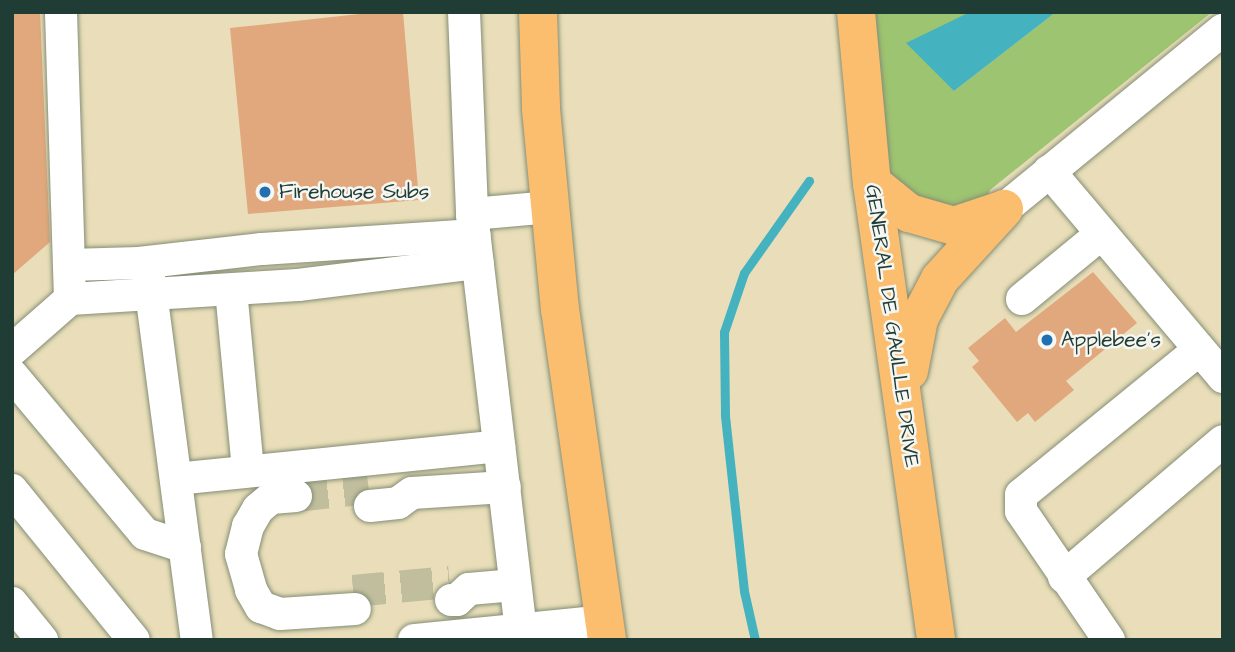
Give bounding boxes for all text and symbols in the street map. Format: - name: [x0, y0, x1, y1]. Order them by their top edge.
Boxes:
- place label: Firehouse Subs: [279, 179, 429, 205]
- street label: GENERAL DE GAULLE DRIVE: [860, 183, 924, 469]
- marker: Firehouse Subs: [257, 184, 273, 200]
- place label: Applebee's: [1061, 327, 1161, 353]
- marker: Applebee's: [1039, 332, 1055, 348]

